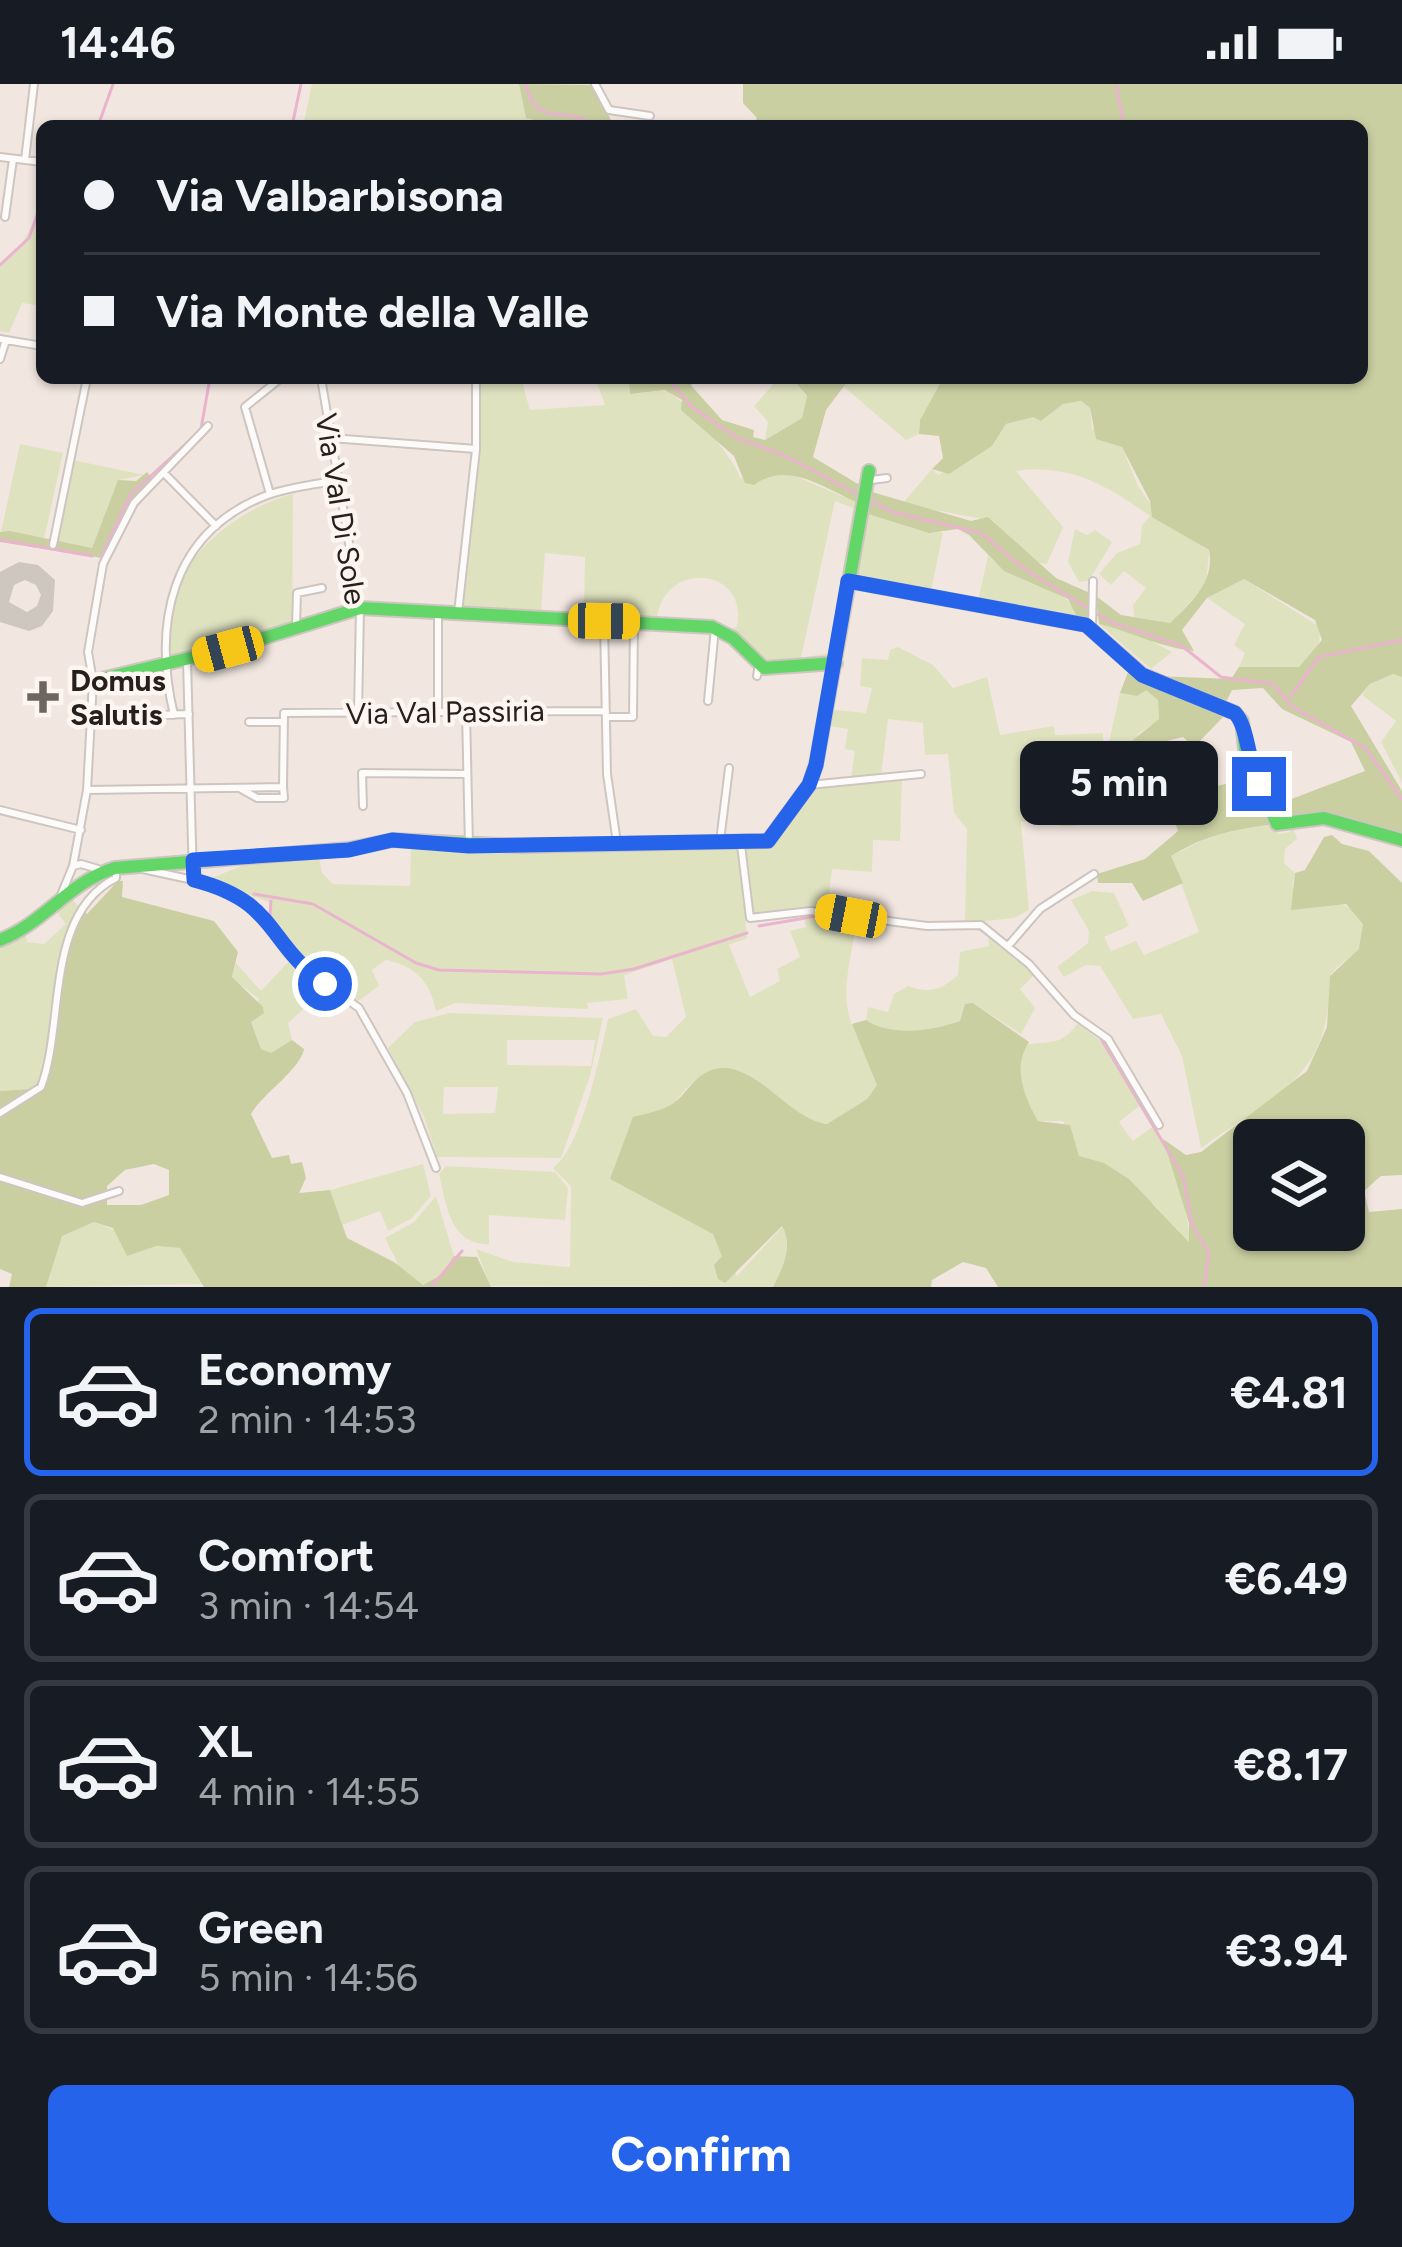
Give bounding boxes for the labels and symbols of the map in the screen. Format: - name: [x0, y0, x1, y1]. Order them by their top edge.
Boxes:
- street label: Via Val Di Sole: [308, 411, 374, 607]
- car: [568, 602, 640, 640]
- car: [189, 622, 267, 676]
- place label: Domus Salutis: [70, 662, 166, 733]
- marker: Domus Salutis: [27, 681, 59, 713]
- street label: Via Val Passiria: [345, 692, 545, 732]
- callout: 5 min: [1019, 742, 1217, 826]
- route end: [1232, 757, 1286, 811]
- car: [812, 891, 890, 941]
- route start: [298, 957, 352, 1011]

